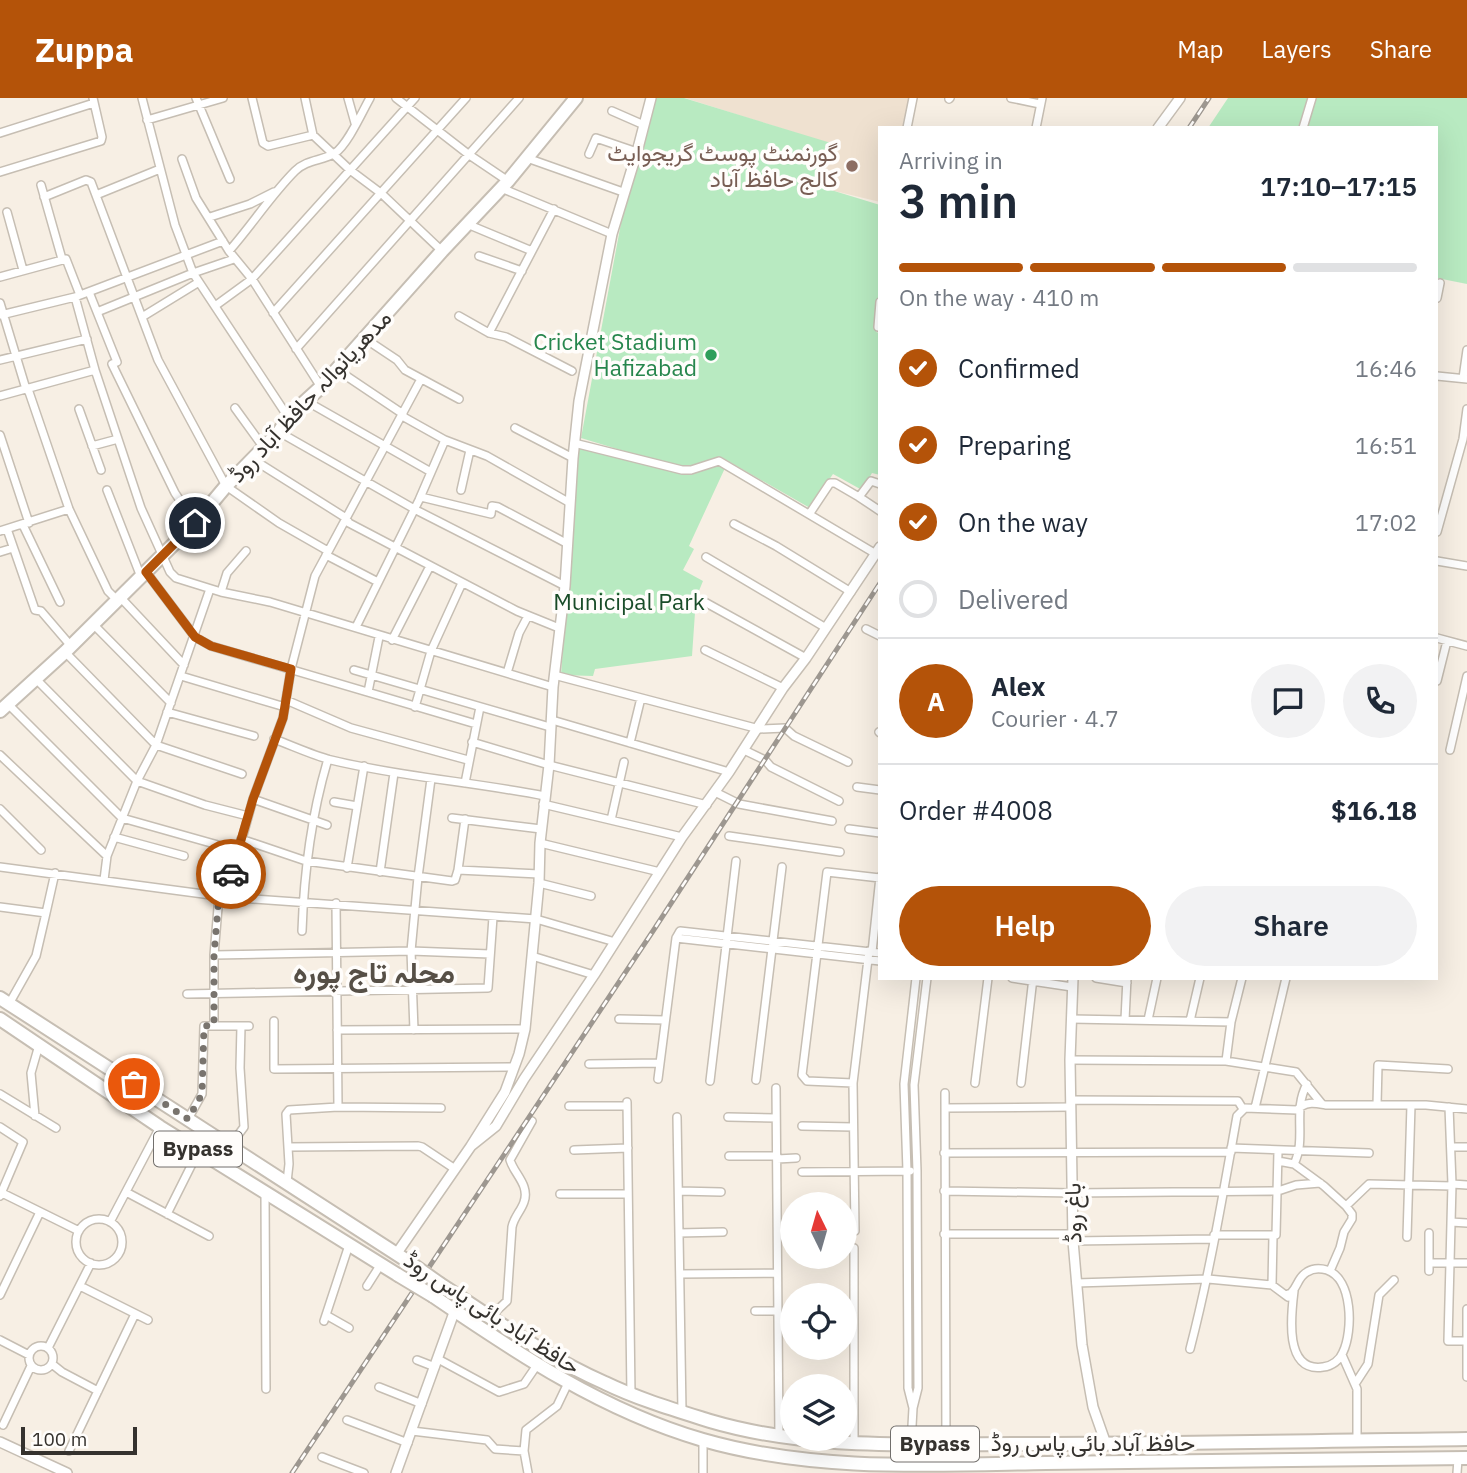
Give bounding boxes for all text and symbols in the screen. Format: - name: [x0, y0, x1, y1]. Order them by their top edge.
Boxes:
- text: Zuppa: [35, 28, 133, 71]
- text: Map: [1177, 33, 1224, 65]
- text: Layers: [1262, 33, 1332, 65]
- text: Share: [1370, 33, 1432, 65]
- place label: گورنمنٹ پوسٹ گریجوایٹ کالج حافظ آباد: [607, 137, 838, 195]
- text: Arriving in: [899, 145, 1003, 175]
- marker: گورنمنٹ پوسٹ گریجوایٹ کالج حافظ آباد: [844, 158, 860, 174]
- text: 17:10–17:15: [1260, 169, 1417, 203]
- text: 3 min: [899, 171, 1018, 231]
- text: On the way · 410 m: [899, 282, 1099, 312]
- street label: مدھریانوالہ حافظ آباد روڈ: [221, 303, 398, 489]
- place label: Cricket Stadium Hafizabad: [533, 326, 697, 382]
- marker: Cricket Stadium Hafizabad: [703, 347, 719, 363]
- icon: check: [899, 349, 937, 387]
- text: Confirmed: [958, 351, 1080, 385]
- text: 16:46: [1355, 353, 1417, 383]
- icon: check: [899, 426, 937, 464]
- text: Preparing: [958, 428, 1071, 462]
- text: 16:51: [1355, 430, 1417, 460]
- pin: [165, 493, 225, 553]
- icon: check: [899, 503, 937, 541]
- icon: home: [176, 504, 214, 542]
- text: On the way: [958, 505, 1088, 539]
- text: 17:02: [1355, 507, 1417, 537]
- text: Delivered: [958, 582, 1069, 616]
- park label: Municipal Park: [553, 586, 705, 616]
- button: chat: [1251, 664, 1325, 738]
- button: phone: [1343, 664, 1417, 738]
- text: Alex: [991, 669, 1045, 703]
- text: A: [927, 684, 945, 718]
- text: Courier · 4.7: [991, 703, 1119, 733]
- text: Order #4008: [899, 793, 1053, 827]
- text: $16.18: [1331, 793, 1417, 827]
- courier: [196, 839, 266, 909]
- icon: car: [212, 855, 250, 893]
- button: Help: [899, 886, 1151, 966]
- button: Share: [1165, 886, 1417, 966]
- district label: محلہ تاج پورہ: [293, 952, 455, 993]
- pin: [104, 1054, 164, 1114]
- icon: bag: [115, 1065, 153, 1103]
- road number: Bypass: [154, 1132, 242, 1166]
- street label: باغ روڈ: [1056, 1183, 1090, 1243]
- north arrow: [780, 1192, 858, 1269]
- map controls: [780, 1192, 857, 1451]
- street label: حافظ آباد بائی پاس روڈ: [398, 1244, 586, 1382]
- button: locate: [780, 1283, 857, 1360]
- button: layers: [780, 1374, 857, 1451]
- scale bar: [21, 1424, 136, 1456]
- road number: Bypass: [891, 1426, 979, 1462]
- text: 100 m: [32, 1427, 87, 1451]
- street label: حافظ آباد بائی پاس روڈ: [991, 1427, 1195, 1459]

